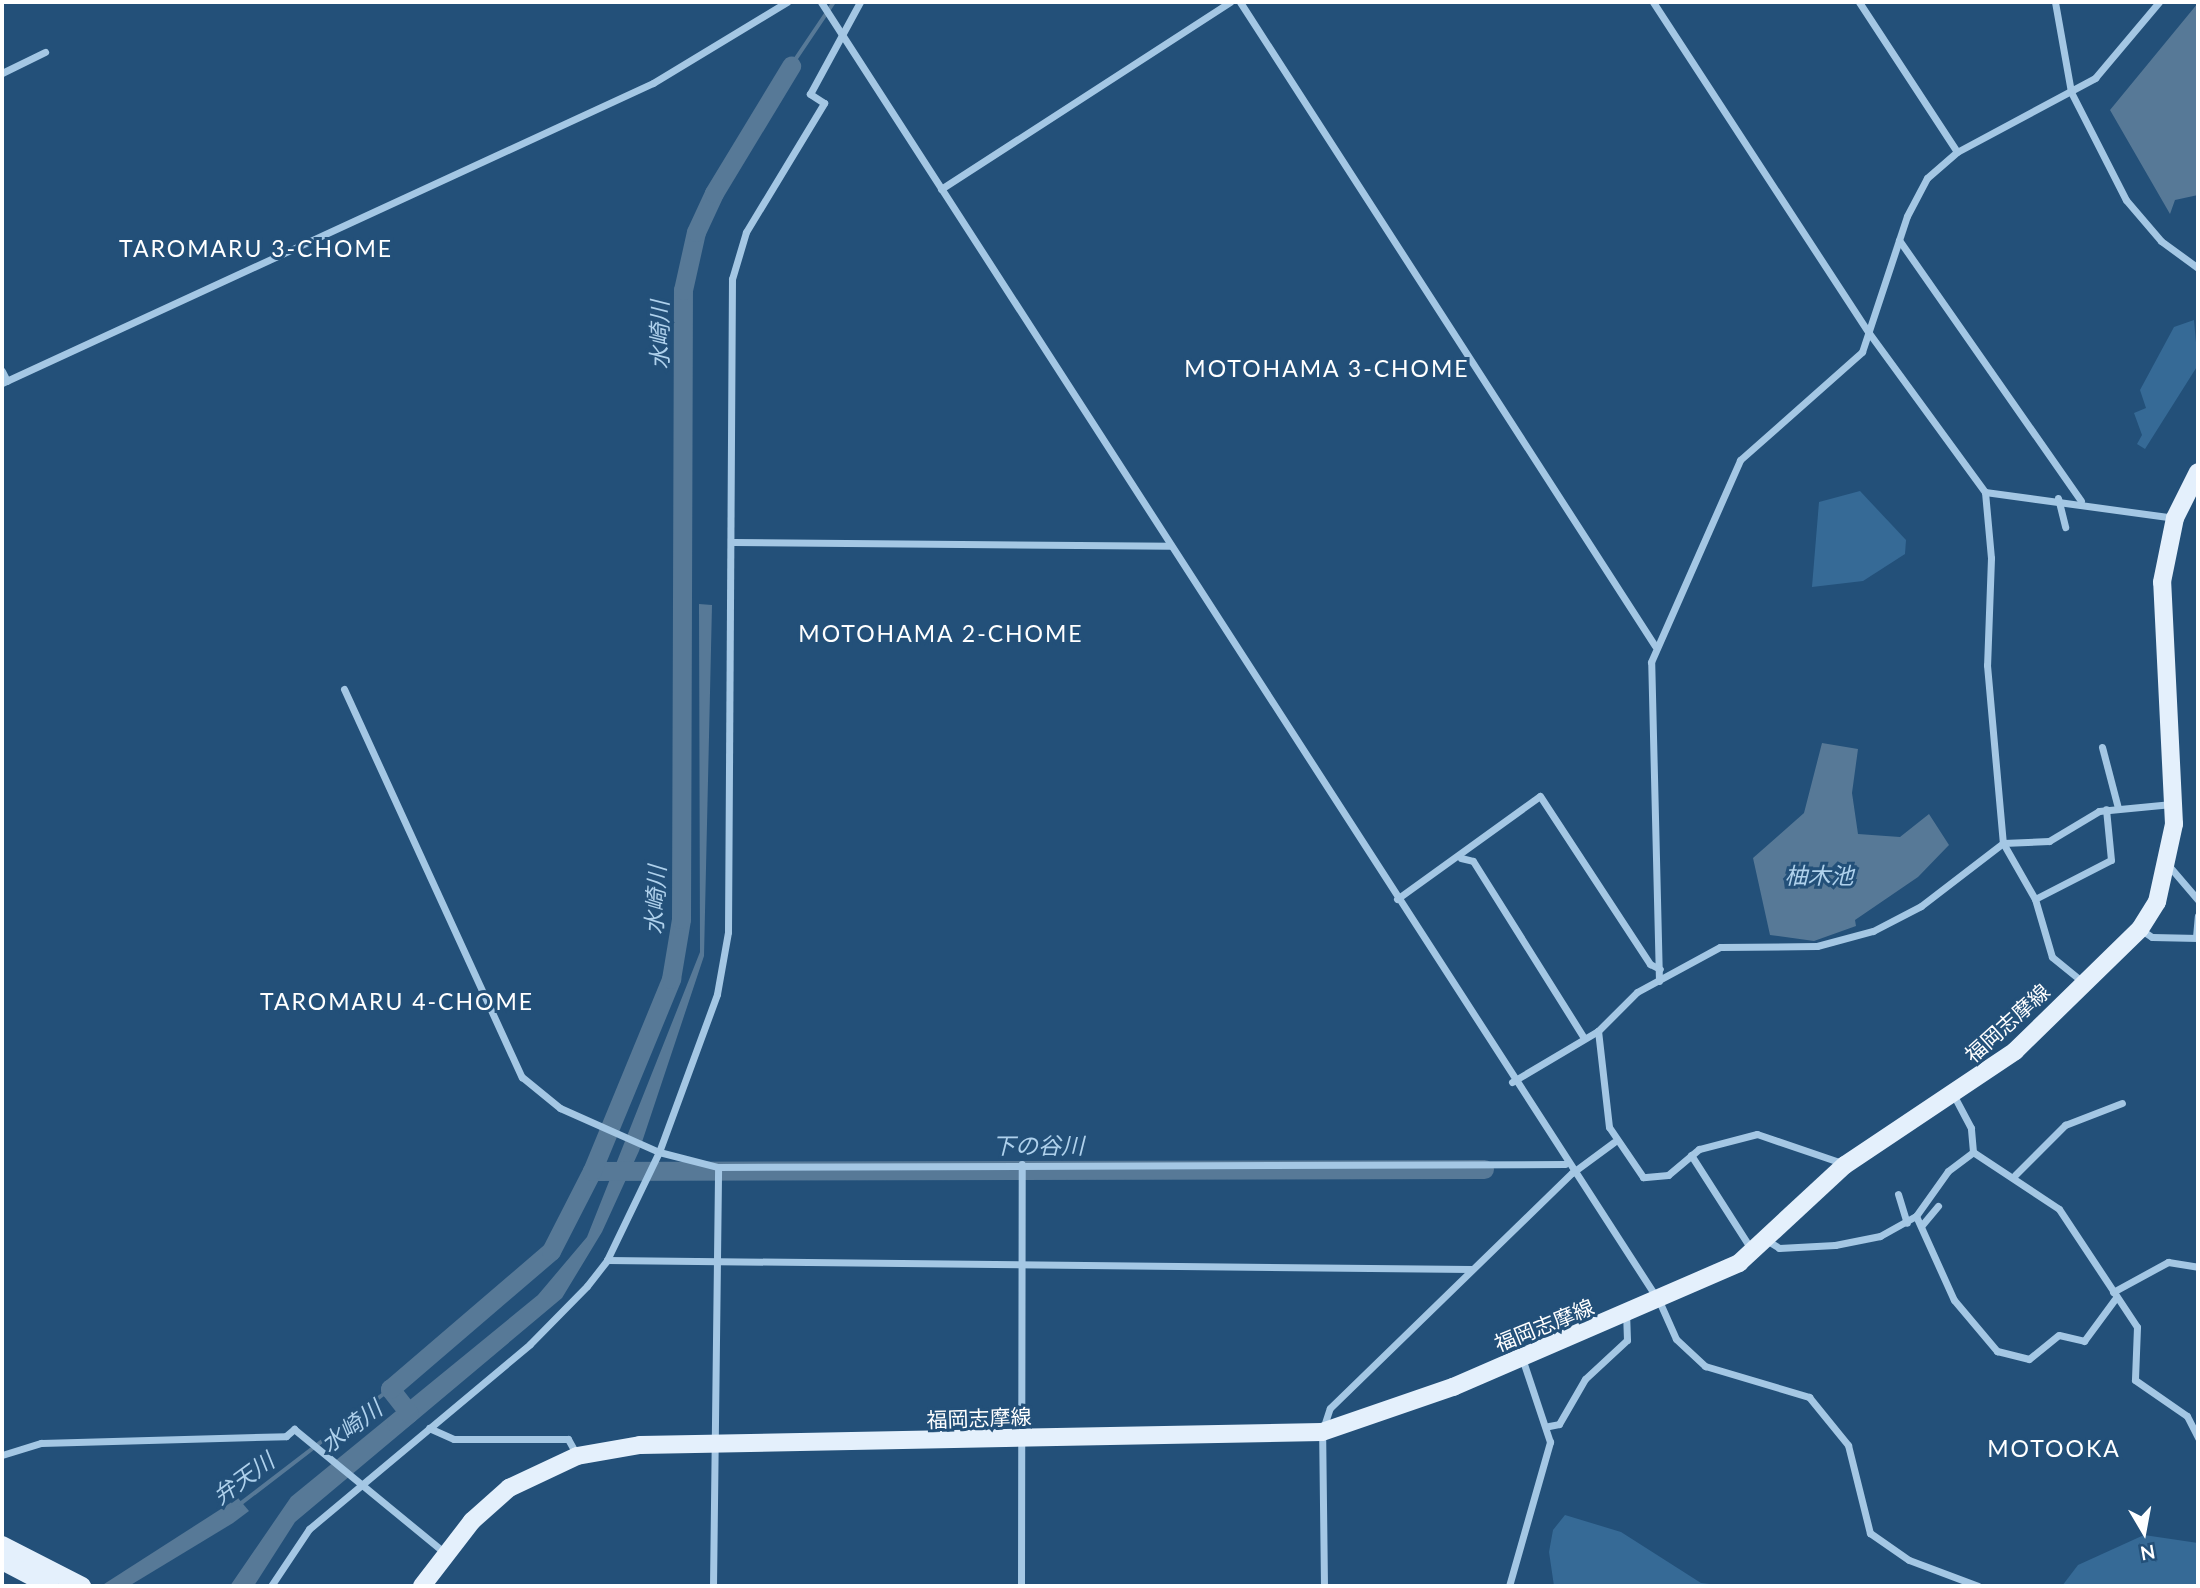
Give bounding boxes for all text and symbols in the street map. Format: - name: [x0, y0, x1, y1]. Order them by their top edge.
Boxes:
- district label: TAROMARU 3-CHOME: [121, 234, 391, 262]
- water label: 水崎川: [645, 301, 673, 369]
- district label: MOTOHAMA 3-CHOME: [1186, 354, 1468, 382]
- district label: MOTOHAMA 2-CHOME: [800, 619, 1082, 647]
- water label: 柚木池: [1785, 861, 1853, 889]
- water label: 水崎川: [639, 865, 671, 935]
- street label: 福岡志摩線: [1960, 979, 2054, 1067]
- district label: TAROMARU 4-CHOME: [262, 987, 532, 1015]
- water label: 下の谷川: [992, 1131, 1084, 1159]
- street label: 福岡志摩線: [1491, 1294, 1597, 1356]
- water label: 水崎川: [315, 1394, 387, 1458]
- street label: 福岡志摩線: [926, 1404, 1032, 1432]
- district label: MOTOOKA: [1988, 1434, 2120, 1462]
- water label: 弁天川: [207, 1447, 279, 1509]
- north arrow: [2109, 1497, 2179, 1567]
- text: N: [2139, 1541, 2157, 1566]

